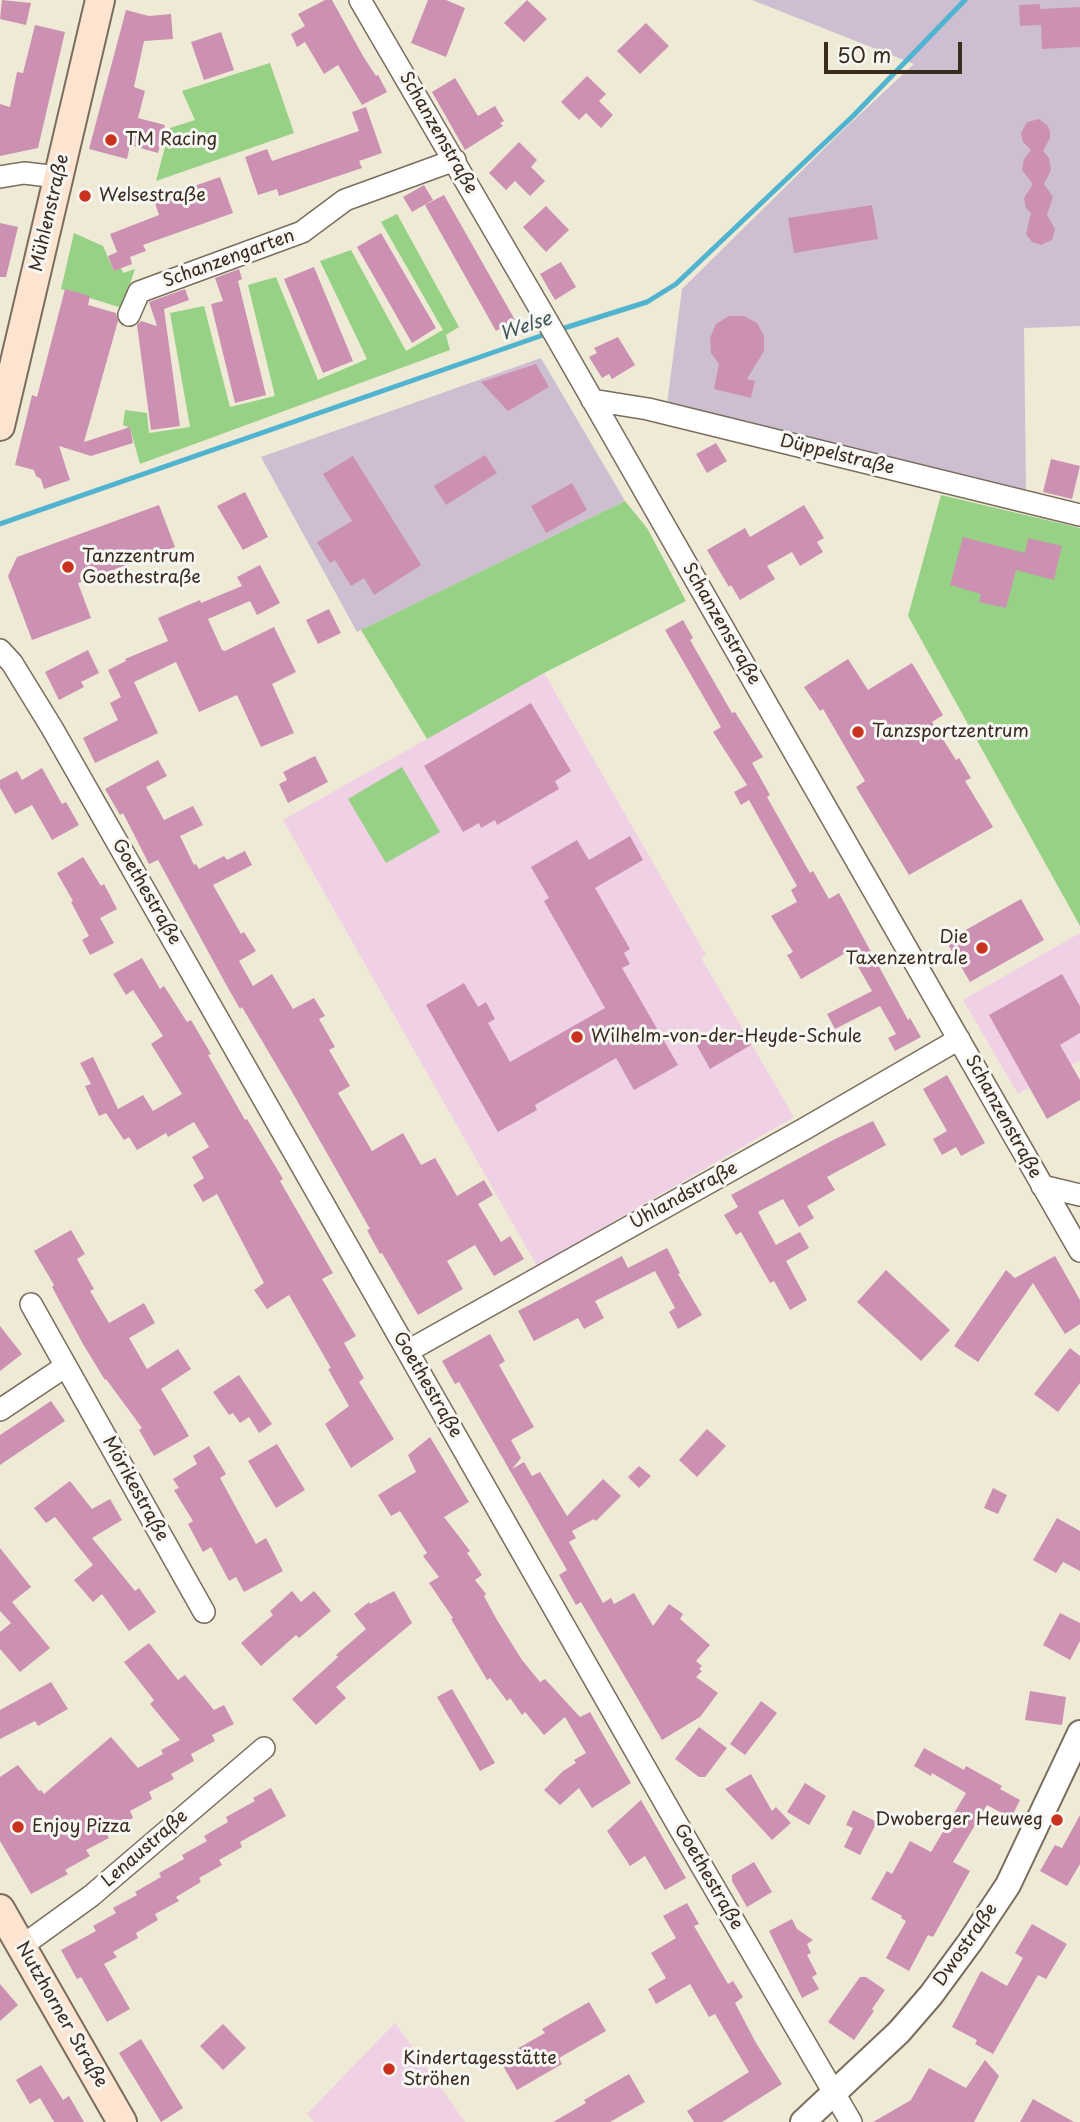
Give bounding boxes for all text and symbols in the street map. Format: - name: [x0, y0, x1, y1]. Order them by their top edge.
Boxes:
- scale bar: [828, 28, 966, 72]
- text: 50 m: [837, 38, 891, 70]
- street label: Schanzenstraße: [394, 68, 482, 198]
- place label: TM Racing: [125, 129, 217, 151]
- marker: TM Racing: [103, 132, 119, 148]
- street label: Mühlenstraße: [26, 152, 74, 274]
- place label: Welsestraße: [99, 185, 206, 207]
- marker: Welsestraße: [77, 188, 93, 204]
- street label: Schanzengarten: [160, 225, 298, 293]
- water label: Welse: [497, 308, 555, 346]
- street label: Düppelstraße: [778, 430, 896, 480]
- place label: Tanzzentrum Goethestraße: [82, 546, 201, 588]
- marker: Tanzzentrum Goethestraße: [60, 559, 76, 575]
- street label: Schanzenstraße: [677, 559, 765, 689]
- place label: Tanzsportzentrum: [872, 721, 1029, 743]
- marker: Tanzsportzentrum: [850, 724, 866, 740]
- street label: Goethestraße: [107, 835, 185, 949]
- place label: Die Taxenzentrale: [846, 927, 968, 970]
- marker: Die Taxenzentrale: [974, 940, 990, 956]
- place label: Wilhelm-von-der-Heyde-Schule: [591, 1026, 862, 1048]
- marker: Wilhelm-von-der-Heyde-Schule: [569, 1029, 585, 1045]
- street label: Schanzenstraße: [960, 1052, 1046, 1182]
- street label: Uhlandstraße: [627, 1158, 741, 1234]
- street label: Goethestraße: [388, 1328, 466, 1442]
- street label: Mörikestraße: [97, 1433, 173, 1545]
- street label: Lenaustraße: [98, 1806, 192, 1892]
- place label: Dwoberger Heuweg: [875, 1809, 1043, 1831]
- marker: Dwoberger Heuweg: [1049, 1812, 1065, 1828]
- place label: Enjoy Pizza: [32, 1816, 130, 1838]
- marker: Enjoy Pizza: [10, 1819, 26, 1835]
- street label: Goethestraße: [669, 1820, 747, 1934]
- street label: Dwostraße: [930, 1899, 1002, 1991]
- street label: Nutzhorner Straße: [10, 1938, 112, 2092]
- place label: Kindertagesstätte Ströhen: [403, 2048, 557, 2090]
- marker: Kindertagesstätte Ströhen: [381, 2061, 397, 2077]

